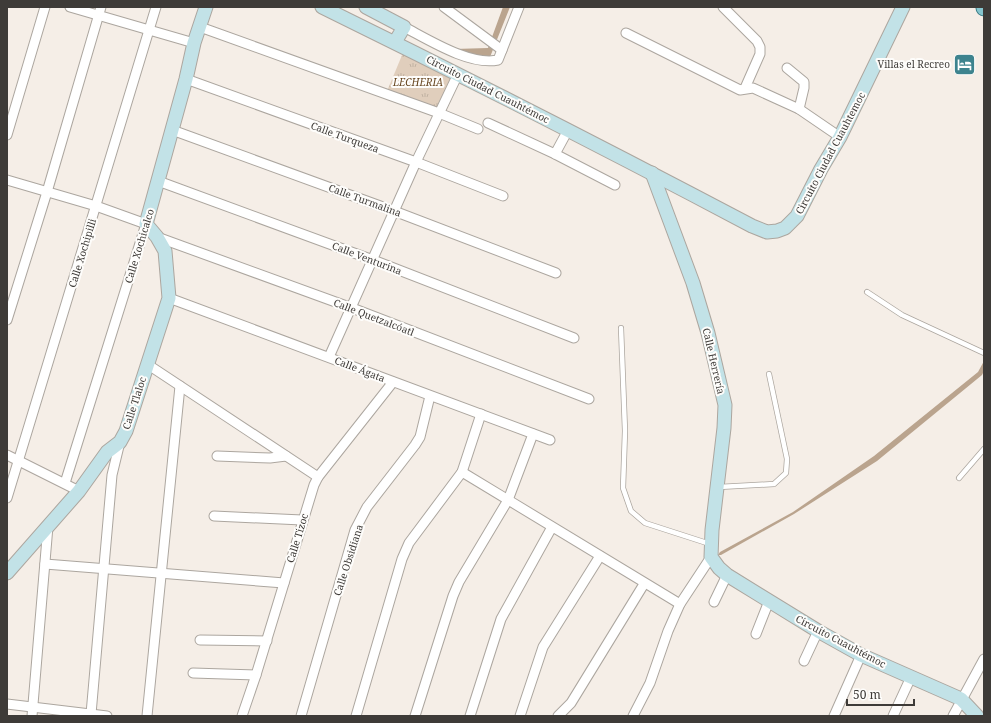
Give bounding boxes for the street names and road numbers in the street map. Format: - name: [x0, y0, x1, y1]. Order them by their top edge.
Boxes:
- street label: Circuito Ciudad Cuauhtémoc: [424, 52, 552, 126]
- street label: Circuito Ciudad Cuauhtemoc: [792, 89, 868, 217]
- street label: Calle Turqueza: [309, 118, 381, 156]
- street label: Calle Turmalina: [327, 180, 404, 220]
- street label: Calle Xochicalco: [121, 207, 157, 285]
- street label: Calle Xochipilli: [65, 216, 99, 289]
- street label: Calle Venturina: [330, 238, 404, 278]
- street label: Calle Quetzalcóatl: [332, 295, 416, 339]
- street label: Calle Herrería: [700, 327, 728, 396]
- street label: Calle Ágata: [333, 353, 388, 385]
- street label: Calle Tlaloc: [119, 375, 149, 431]
- street label: Calle Tizoc: [283, 511, 311, 564]
- street label: Calle Obsidiana: [330, 522, 366, 597]
- street label: Circuito Cuauhtémoc: [793, 611, 889, 671]

